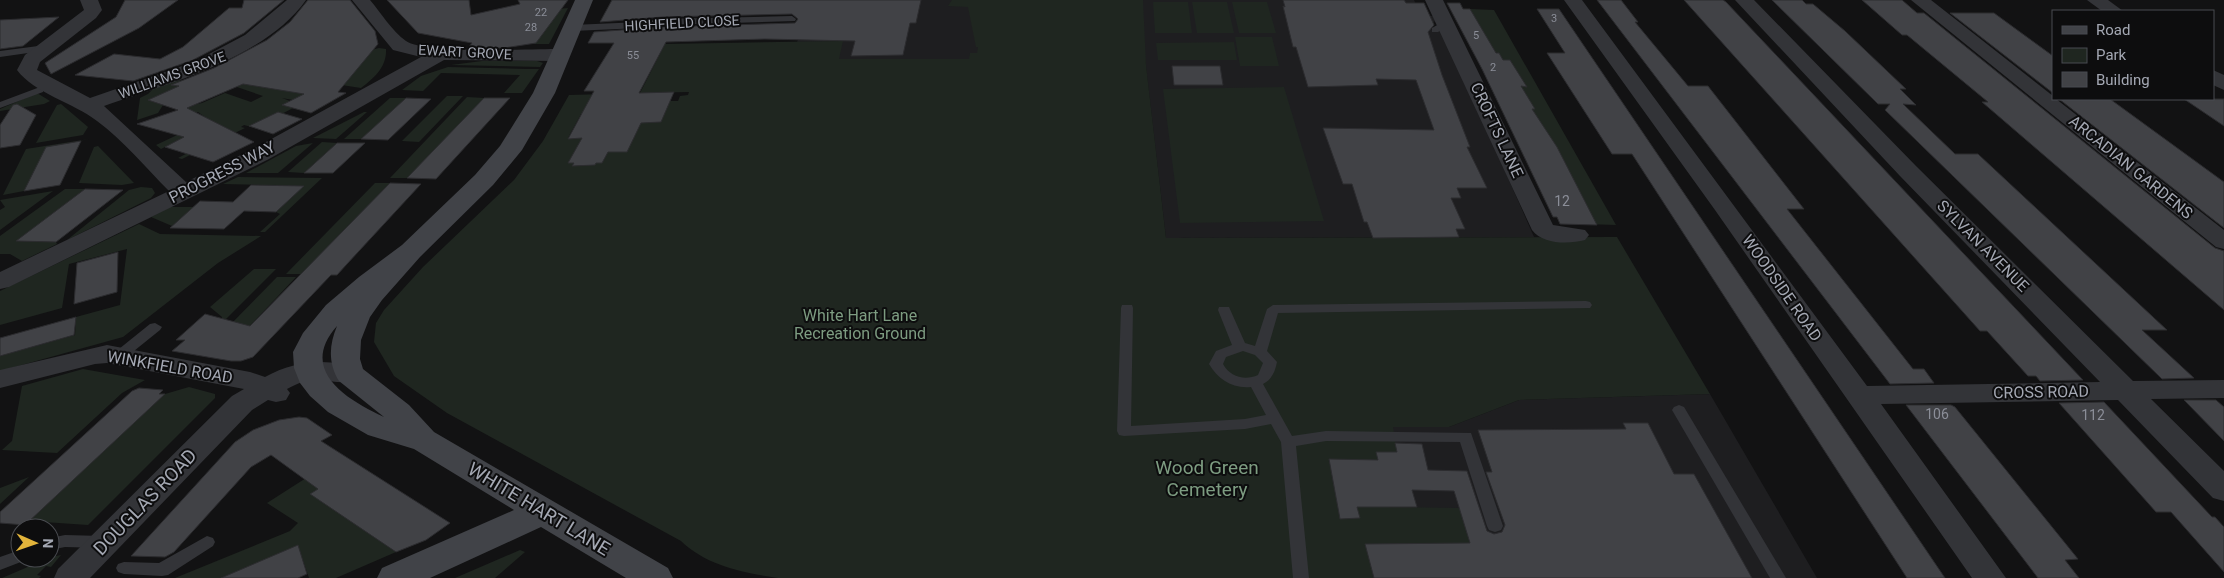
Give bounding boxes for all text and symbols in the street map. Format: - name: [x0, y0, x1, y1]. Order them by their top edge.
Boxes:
- house number: 22: [535, 6, 547, 19]
- legend: [2052, 10, 2214, 100]
- street label: HIGHFIELD CLOSE: [624, 12, 740, 34]
- house number: 3: [1551, 12, 1557, 25]
- house number: 28: [525, 21, 537, 34]
- text: Road: [2096, 21, 2130, 39]
- house number: 5: [1473, 29, 1479, 42]
- street label: EWART GROVE: [418, 42, 512, 62]
- text: Park: [2096, 46, 2127, 64]
- street label: WILLIAMS GROVE: [116, 48, 228, 102]
- house number: 55: [627, 49, 639, 62]
- house number: 2: [1490, 61, 1496, 74]
- text: Building: [2096, 71, 2150, 89]
- street label: CROFTS LANE: [1467, 79, 1527, 181]
- street label: ARCADIAN GARDENS: [2065, 111, 2197, 223]
- street label: PROGRESS WAY: [166, 137, 279, 207]
- house number: 12: [1554, 193, 1570, 209]
- street label: SYLVAN AVENUE: [1933, 196, 2033, 296]
- street label: WOODSIDE ROAD: [1738, 231, 1826, 345]
- park label: White Hart Lane Recreation Ground: [794, 306, 926, 343]
- street label: WINKFIELD ROAD: [106, 347, 234, 387]
- street label: CROSS ROAD: [1993, 382, 2089, 402]
- house number: 106: [1925, 406, 1949, 422]
- house number: 112: [2081, 407, 2105, 423]
- street label: DOUGLAS ROAD: [88, 444, 202, 560]
- park label: Wood Green Cemetery: [1155, 456, 1259, 501]
- street label: WHITE HART LANE: [464, 457, 615, 561]
- north arrow: [10, 518, 60, 568]
- text: N: [40, 538, 56, 549]

